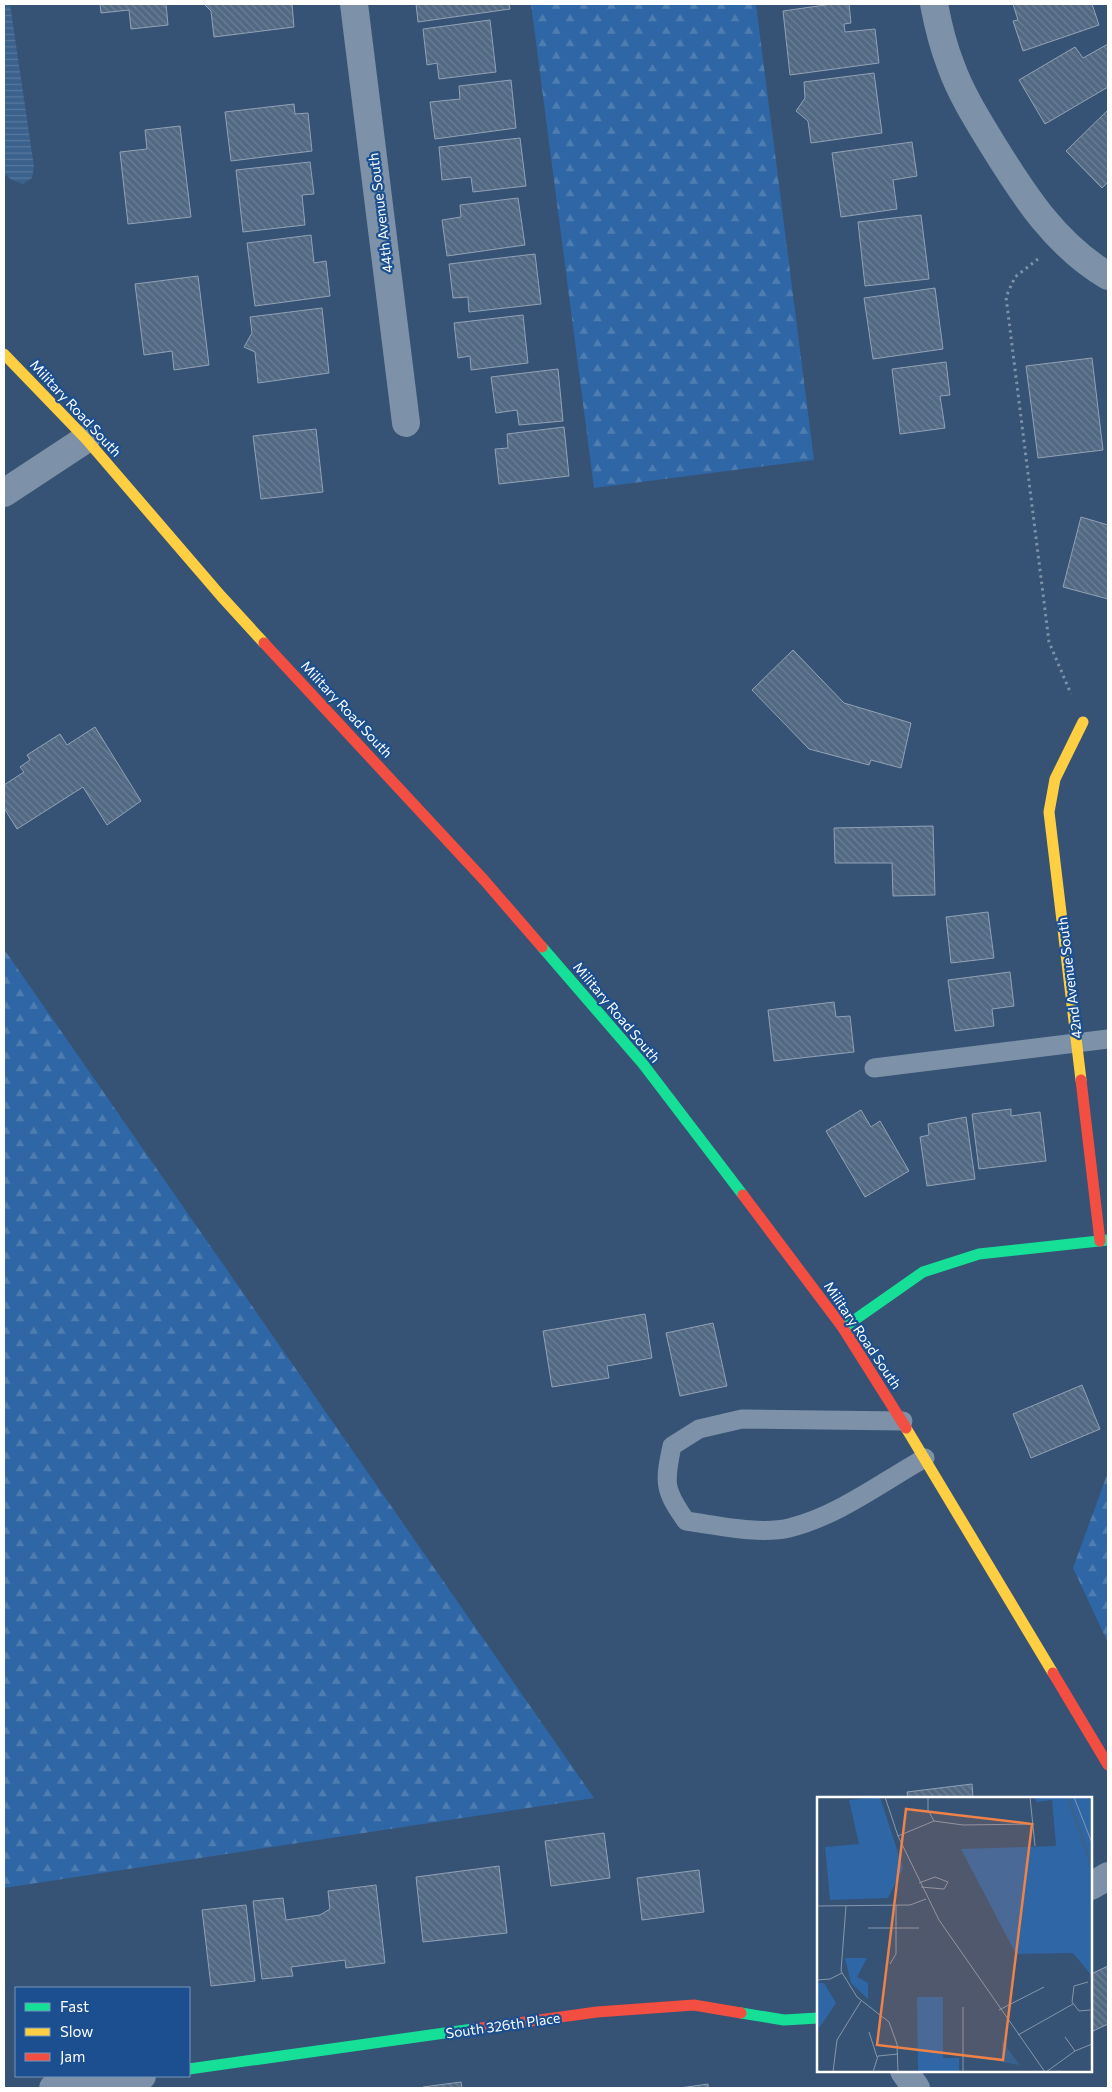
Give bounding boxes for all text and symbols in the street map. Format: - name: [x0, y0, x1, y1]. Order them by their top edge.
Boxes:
- street label: 44th Avenue South: [364, 152, 396, 274]
- street label: Military Road South: [27, 356, 125, 460]
- street label: Military Road South: [298, 657, 396, 761]
- street label: 42nd Avenue South: [1053, 916, 1085, 1040]
- street label: Military Road South: [570, 958, 664, 1066]
- street label: Military Road South: [821, 1278, 905, 1392]
- inset map: [817, 1797, 1092, 2072]
- legend: [15, 1987, 190, 2077]
- text: Fast: [60, 1997, 89, 2015]
- street label: South 326th Place: [445, 2009, 561, 2041]
- text: Slow: [60, 2022, 93, 2040]
- text: Jam: [60, 2047, 85, 2065]

